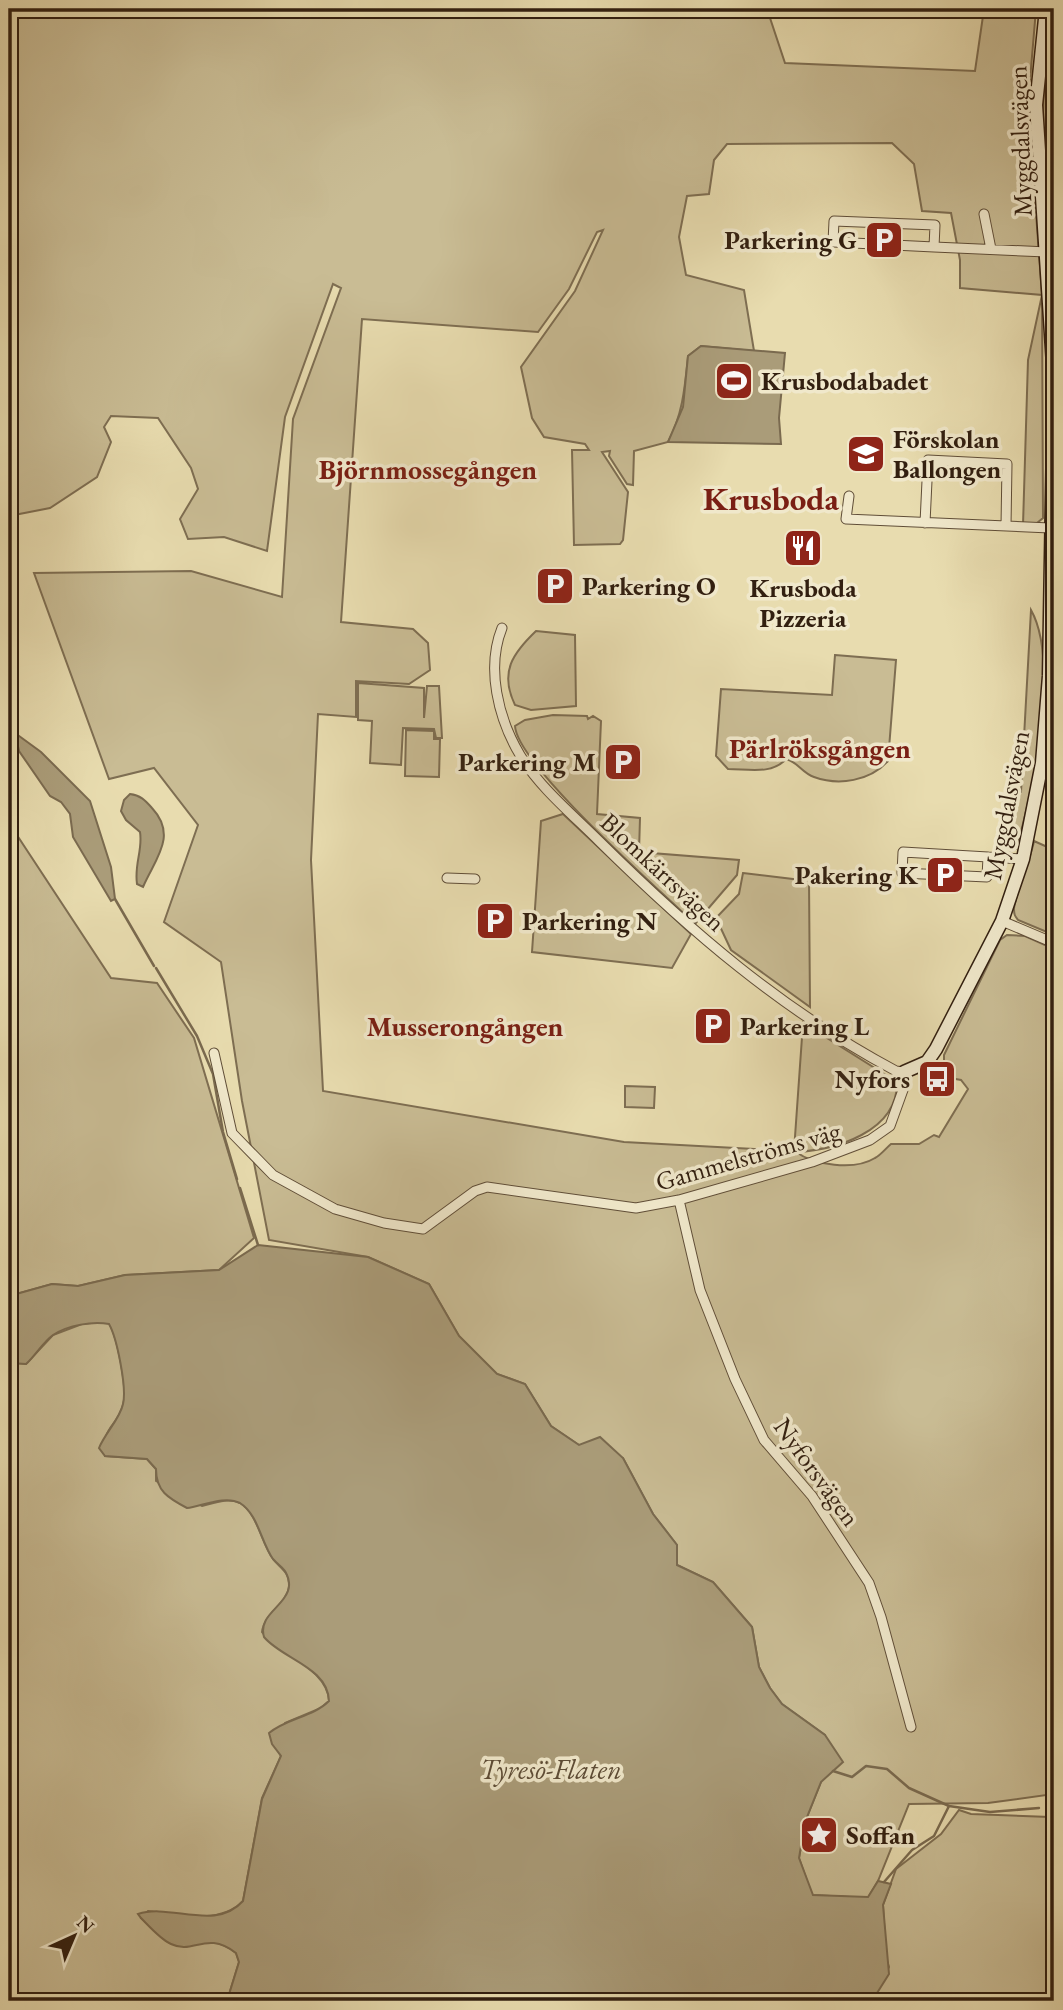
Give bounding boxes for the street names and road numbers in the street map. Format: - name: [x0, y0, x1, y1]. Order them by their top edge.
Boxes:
- street label: Myggdalsvägen: [1000, 65, 1040, 217]
- street label: Myggdalsvägen: [975, 727, 1037, 882]
- street label: Blomkärrsvägen: [593, 805, 733, 939]
- street label: Gammelströms väg: [652, 1113, 845, 1199]
- street label: Nyforsvägen: [766, 1411, 868, 1533]

